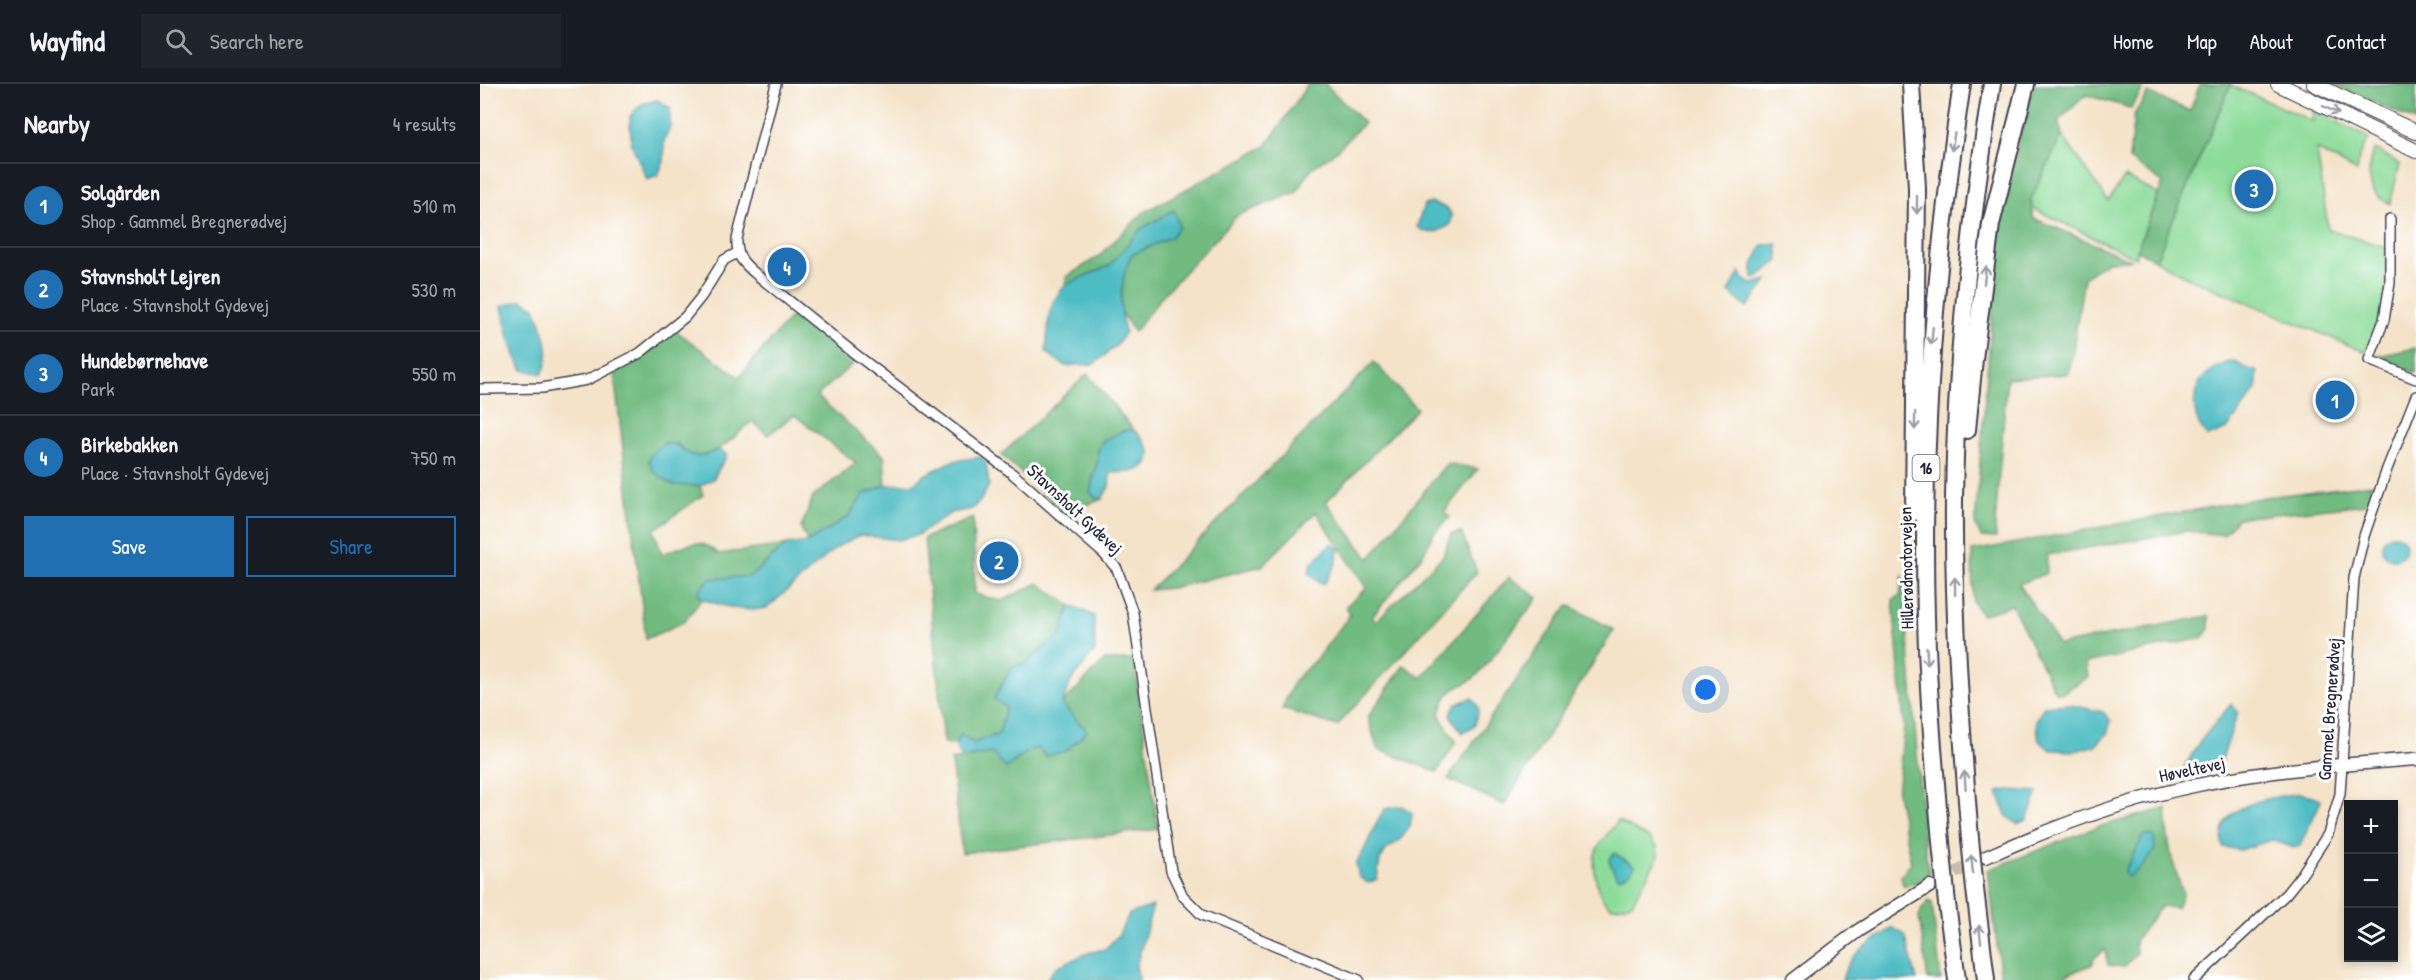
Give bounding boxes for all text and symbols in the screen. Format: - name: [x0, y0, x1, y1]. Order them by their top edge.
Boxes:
- search box: [141, 14, 561, 68]
- text: Wayfind: [30, 22, 105, 60]
- icon: search: [162, 25, 195, 58]
- text: Search here: [210, 26, 304, 56]
- text: Home: [2113, 27, 2154, 56]
- text: Map: [2187, 27, 2217, 56]
- text: About: [2250, 27, 2293, 56]
- text: Contact: [2326, 27, 2386, 56]
- one-way arrow: [2322, 104, 2340, 116]
- text: Nearby: [24, 106, 90, 141]
- text: 4 results: [393, 110, 456, 137]
- one-way arrow: [1948, 131, 1959, 151]
- pin: 3: [2234, 166, 2274, 212]
- text: Solgården: [81, 177, 160, 207]
- text: 1: [40, 192, 47, 219]
- text: 510 m: [413, 192, 456, 219]
- one-way arrow: [1911, 195, 1923, 215]
- text: Shop · Gammel Bregnerødvej: [81, 207, 287, 234]
- pin: 4: [768, 244, 806, 290]
- text: Stavnsholt Lejren: [81, 261, 220, 291]
- one-way arrow: [1979, 265, 1990, 285]
- text: 2: [39, 276, 48, 303]
- text: 530 m: [411, 276, 456, 303]
- text: Place · Stavnsholt Gydevej: [81, 291, 269, 318]
- one-way arrow: [1926, 325, 1937, 345]
- text: Hundebørnehave: [81, 345, 208, 375]
- text: 3: [39, 360, 48, 387]
- text: 550 m: [412, 360, 456, 387]
- text: Park: [81, 375, 114, 402]
- pin: 1: [2316, 378, 2354, 422]
- one-way arrow: [1909, 411, 1920, 431]
- text: Birkebakken: [81, 429, 178, 459]
- text: 4: [40, 444, 47, 471]
- text: 750 m: [410, 444, 456, 471]
- road number: 16: [1912, 455, 1940, 481]
- street label: Stavnsholt Gydevej: [1022, 458, 1128, 560]
- text: Place · Stavnsholt Gydevej: [81, 459, 269, 486]
- street label: Hillerødmotorvejen: [1892, 506, 1920, 630]
- button: Save: [24, 516, 234, 577]
- button: Share: [246, 516, 456, 577]
- pin: 2: [980, 538, 1018, 584]
- one-way arrow: [1949, 576, 1961, 596]
- street label: Gammel Bregnerødvej: [2312, 637, 2346, 781]
- one-way arrow: [1922, 646, 1933, 666]
- your location: [1691, 675, 1720, 704]
- street label: Høveltevej: [2157, 750, 2227, 788]
- one-way arrow: [1960, 771, 1971, 791]
- map controls: [2344, 800, 2398, 962]
- button: +: [2344, 800, 2398, 854]
- one-way arrow: [1966, 854, 1977, 874]
- button: −: [2344, 854, 2398, 908]
- button: layers: [2344, 908, 2398, 962]
- one-way arrow: [1974, 925, 1985, 945]

